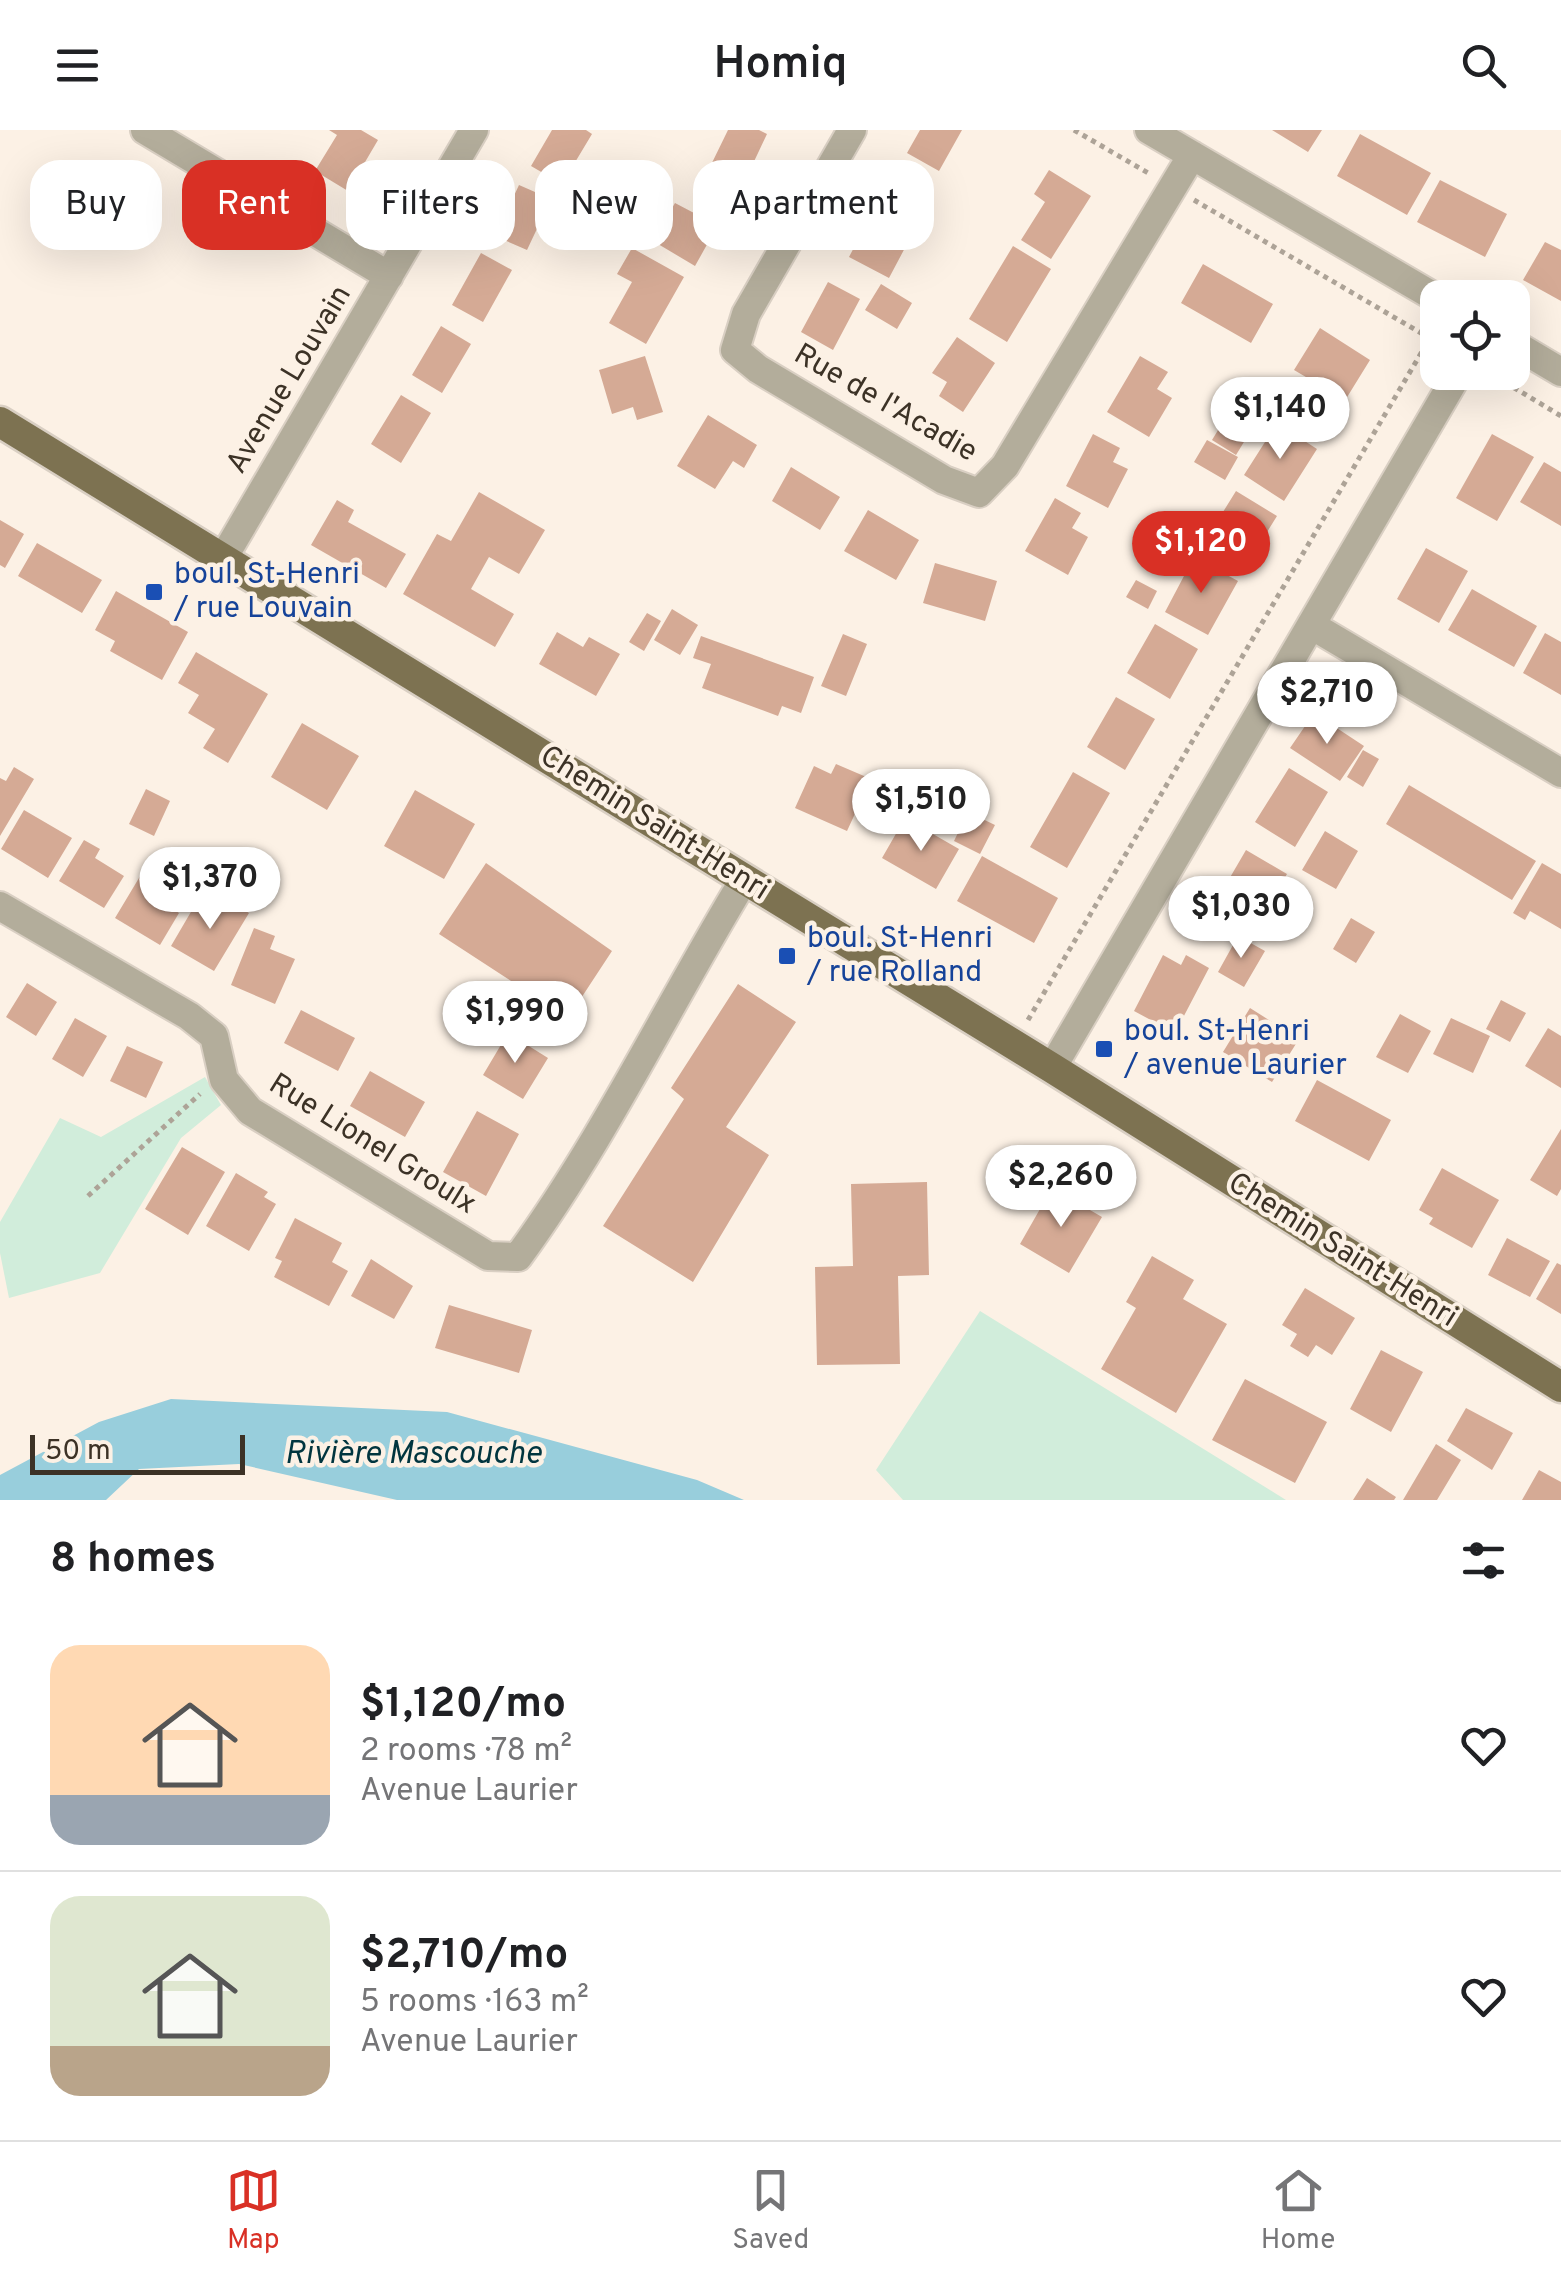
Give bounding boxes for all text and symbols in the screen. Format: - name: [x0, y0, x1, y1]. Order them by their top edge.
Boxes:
- text: Homiq: [713, 37, 848, 94]
- icon: menu: [50, 38, 105, 93]
- icon: search: [1456, 38, 1511, 93]
- chip: Buy: [30, 160, 162, 250]
- chip: Rent: [182, 160, 326, 250]
- chip: Filters: [346, 160, 515, 250]
- chip: New: [535, 160, 673, 250]
- chip: Apartment: [693, 160, 934, 250]
- street label: Avenue Louvain: [219, 279, 361, 481]
- map controls: [1420, 280, 1530, 390]
- button: locate: [1420, 280, 1530, 390]
- street label: Rue de l'Acadie: [787, 337, 983, 471]
- pin: $1,140: [1199, 377, 1361, 462]
- text: $1,140: [1233, 389, 1327, 429]
- pin: $1,120: [1120, 511, 1282, 596]
- text: $1,120: [1154, 523, 1248, 563]
- place label: boul. St-Henri / rue Louvain: [173, 557, 360, 628]
- marker: boul. St-Henri / rue Louvain: [143, 581, 165, 603]
- pin: $2,710: [1246, 662, 1408, 747]
- text: $2,710: [1279, 674, 1375, 714]
- street label: Chemin Saint-Henri: [532, 738, 776, 910]
- pin: $1,510: [840, 769, 1002, 854]
- text: $1,510: [874, 781, 968, 821]
- pin: $1,370: [129, 847, 291, 932]
- text: $1,370: [161, 859, 259, 899]
- pin: $1,030: [1160, 876, 1322, 961]
- text: $1,030: [1190, 888, 1292, 928]
- place label: boul. St-Henri / rue Rolland: [806, 921, 993, 992]
- marker: boul. St-Henri / rue Rolland: [776, 945, 798, 967]
- pin: $1,990: [434, 981, 596, 1066]
- text: $1,990: [465, 993, 565, 1033]
- place label: boul. St-Henri / avenue Laurier: [1123, 1014, 1347, 1085]
- marker: boul. St-Henri / avenue Laurier: [1093, 1038, 1115, 1060]
- street label: Rue Lionel Groulx: [262, 1066, 482, 1224]
- pin: $2,260: [980, 1145, 1142, 1230]
- text: $2,260: [1007, 1157, 1115, 1197]
- street label: Chemin Saint-Henri: [1220, 1165, 1464, 1337]
- scale bar: [30, 1430, 245, 1474]
- text: 50 m: [45, 1434, 111, 1470]
- water label: Rivière Mascouche: [285, 1435, 542, 1475]
- icon: filters: [1456, 1533, 1511, 1588]
- text: 8 homes: [50, 1534, 216, 1587]
- text: $1,120/mo: [360, 1679, 566, 1732]
- icon: home: [130, 1685, 250, 1805]
- icon: heart: [1456, 1718, 1511, 1773]
- text: 2 rooms · 78 m²: [360, 1732, 572, 1772]
- text: Avenue Laurier: [360, 1772, 578, 1812]
- text: $2,710/mo: [360, 1930, 568, 1983]
- icon: home: [130, 1936, 250, 2056]
- icon: heart: [1456, 1969, 1511, 2024]
- text: 5 rooms · 163 m²: [360, 1983, 589, 2023]
- text: Avenue Laurier: [360, 2023, 578, 2063]
- tab: Map: [226, 2163, 281, 2259]
- tab: Saved: [732, 2163, 809, 2259]
- tab: Home: [1261, 2163, 1335, 2259]

